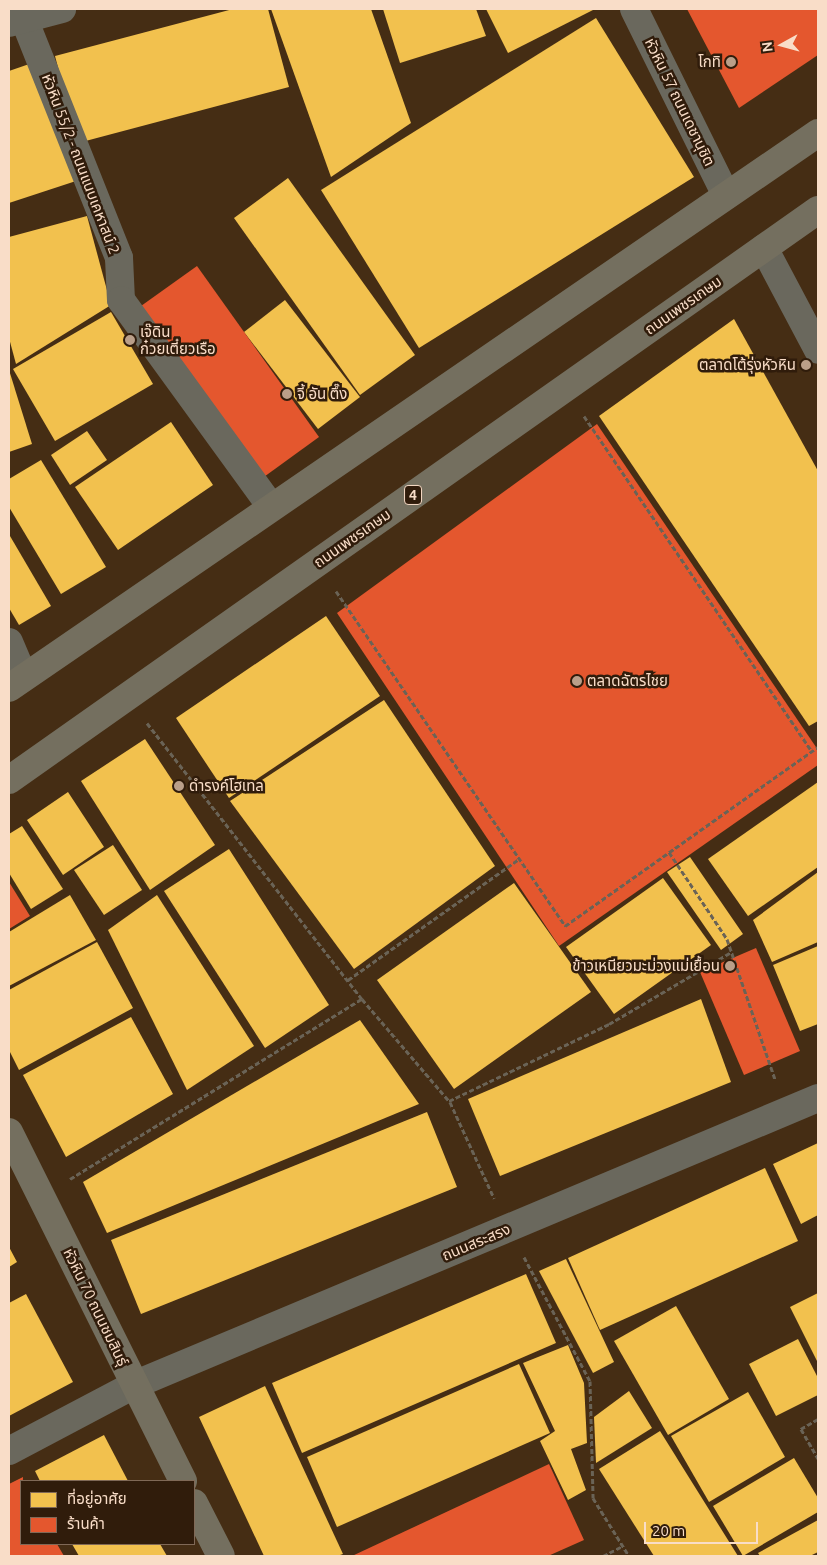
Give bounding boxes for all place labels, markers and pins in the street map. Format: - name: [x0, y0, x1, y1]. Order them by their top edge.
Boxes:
- place label: โกทิ: [698, 53, 721, 71]
- marker: โกทิ: [725, 56, 737, 68]
- place label: เจ๊ดิน ก๋วยเตี๋ยวเรือ: [140, 322, 216, 357]
- marker: เจ๊ดิน ก๋วยเตี๋ยวเรือ: [124, 334, 136, 346]
- place label: ตลาดโต้รุ่งหัวหิน: [699, 356, 796, 374]
- marker: ตลาดโต้รุ่งหัวหิน: [800, 359, 812, 371]
- place label: จี้ อัน ตึ๊ง: [297, 385, 347, 403]
- marker: จี้ อัน ตึ๊ง: [281, 388, 293, 400]
- place label: ตลาดฉัตรไชย: [587, 672, 668, 690]
- marker: ตลาดฉัตรไชย: [571, 675, 583, 687]
- place label: ดำรงค์โฮเทล: [189, 777, 264, 795]
- marker: ดำรงค์โฮเทล: [173, 780, 185, 792]
- place label: ข้าวเหนียวมะม่วงแม่เยื้อน: [572, 957, 720, 975]
- marker: ข้าวเหนียวมะม่วงแม่เยื้อน: [724, 960, 736, 972]

